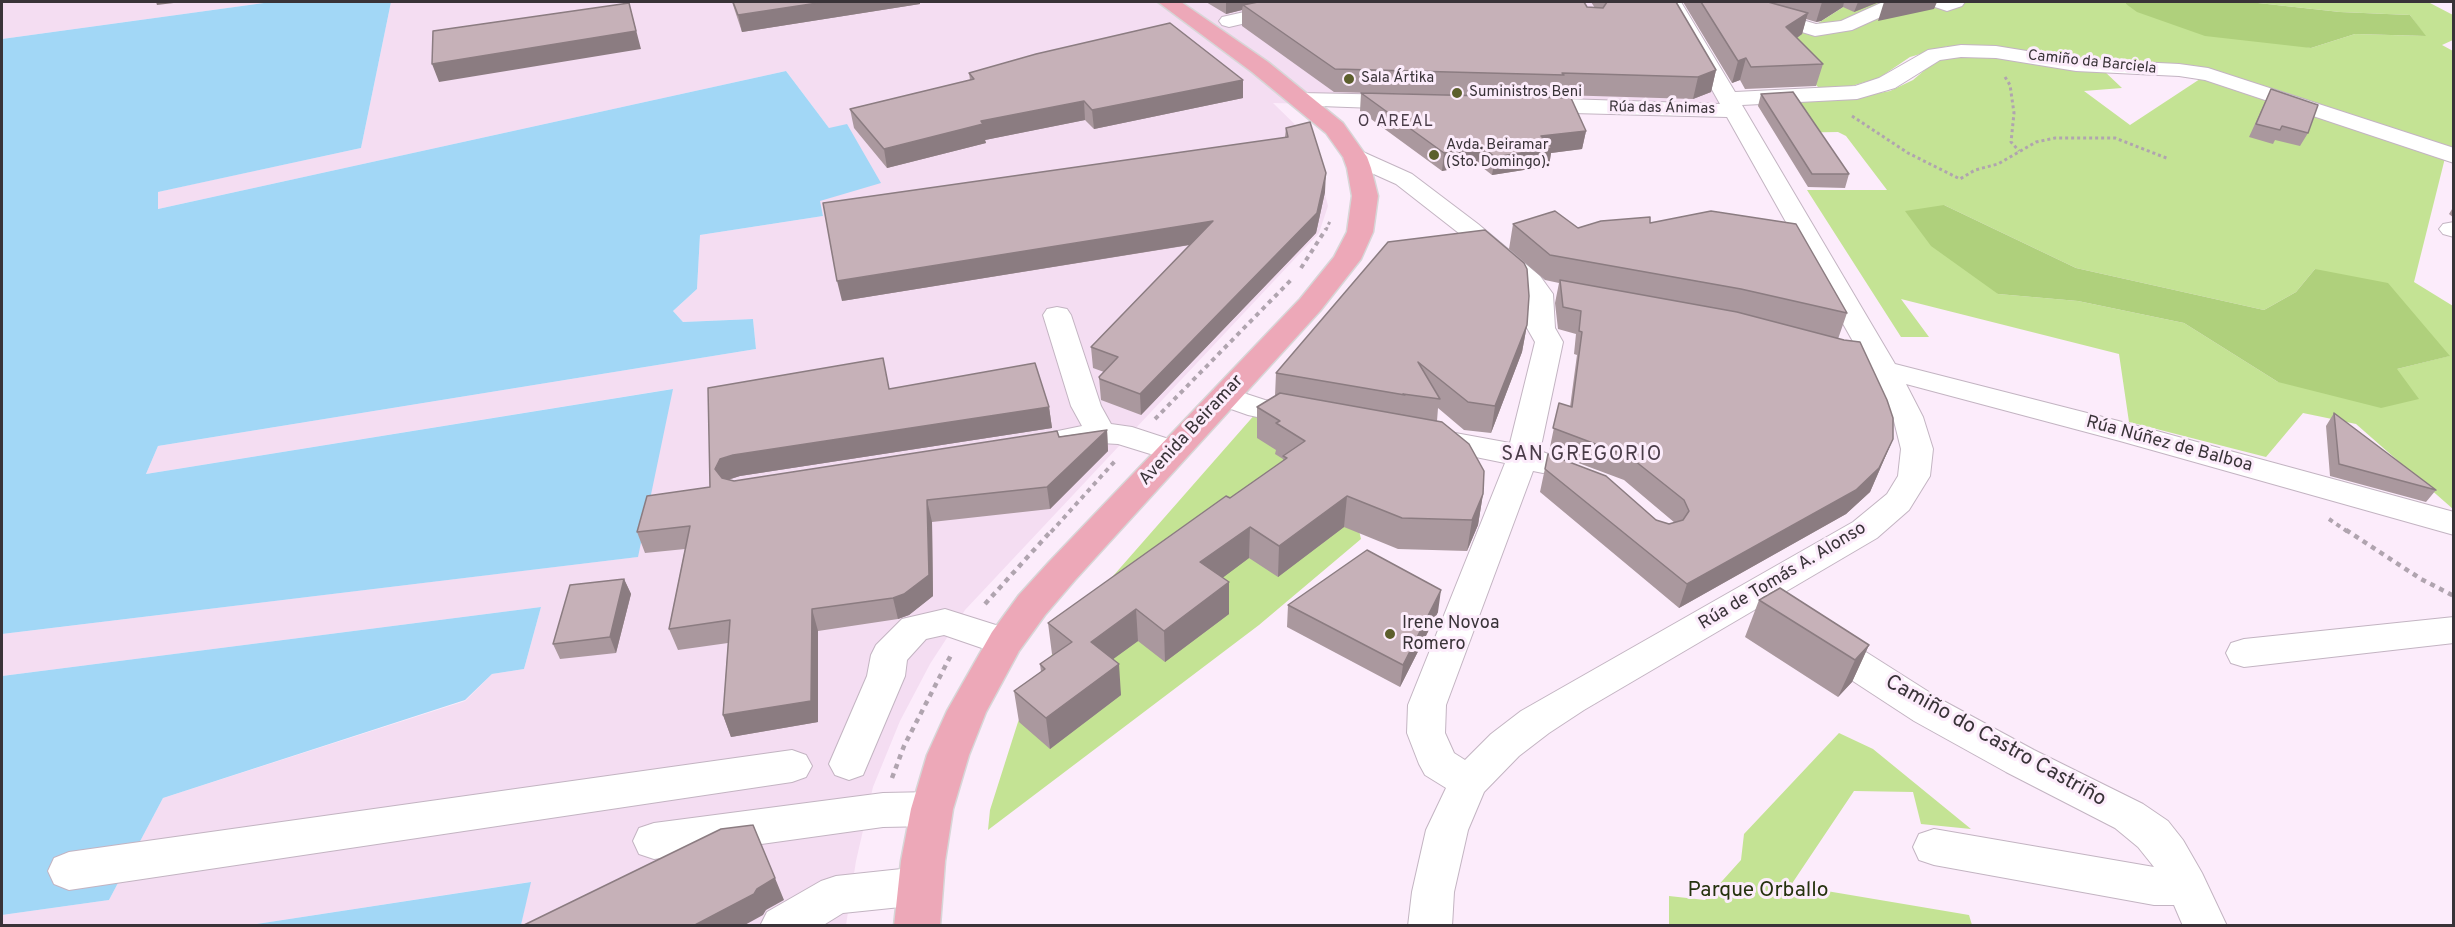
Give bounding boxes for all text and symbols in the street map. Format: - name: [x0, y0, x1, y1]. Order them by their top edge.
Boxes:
- street label: Camiño da Barciela: [2027, 47, 2157, 79]
- place label: Sala Ártika: [1361, 70, 1434, 88]
- marker: Sala Ártika: [1342, 72, 1356, 86]
- place label: Suministros Beni: [1469, 84, 1582, 102]
- marker: Suministros Beni: [1450, 86, 1464, 100]
- street label: Rúa das Ánimas: [1609, 99, 1715, 119]
- district label: O AREAL: [1358, 113, 1434, 133]
- place label: Avda. Beiramar (Sto. Domingo).: [1446, 137, 1549, 172]
- marker: Avda. Beiramar (Sto. Domingo).: [1427, 148, 1441, 162]
- street label: Avenida Beiramar: [1135, 371, 1249, 491]
- street label: Rúa Núñez de Balboa: [2083, 412, 2255, 478]
- district label: SAN GREGORIO: [1501, 444, 1663, 468]
- street label: Rúa de Tomás A. Alonso: [1695, 518, 1871, 636]
- place label: Irene Novoa Romero: [1402, 613, 1499, 656]
- marker: Irene Novoa Romero: [1383, 627, 1397, 641]
- street label: Camiño do Castro Castriño: [1880, 671, 2110, 813]
- park label: Parque Orballo: [1688, 879, 1828, 905]

